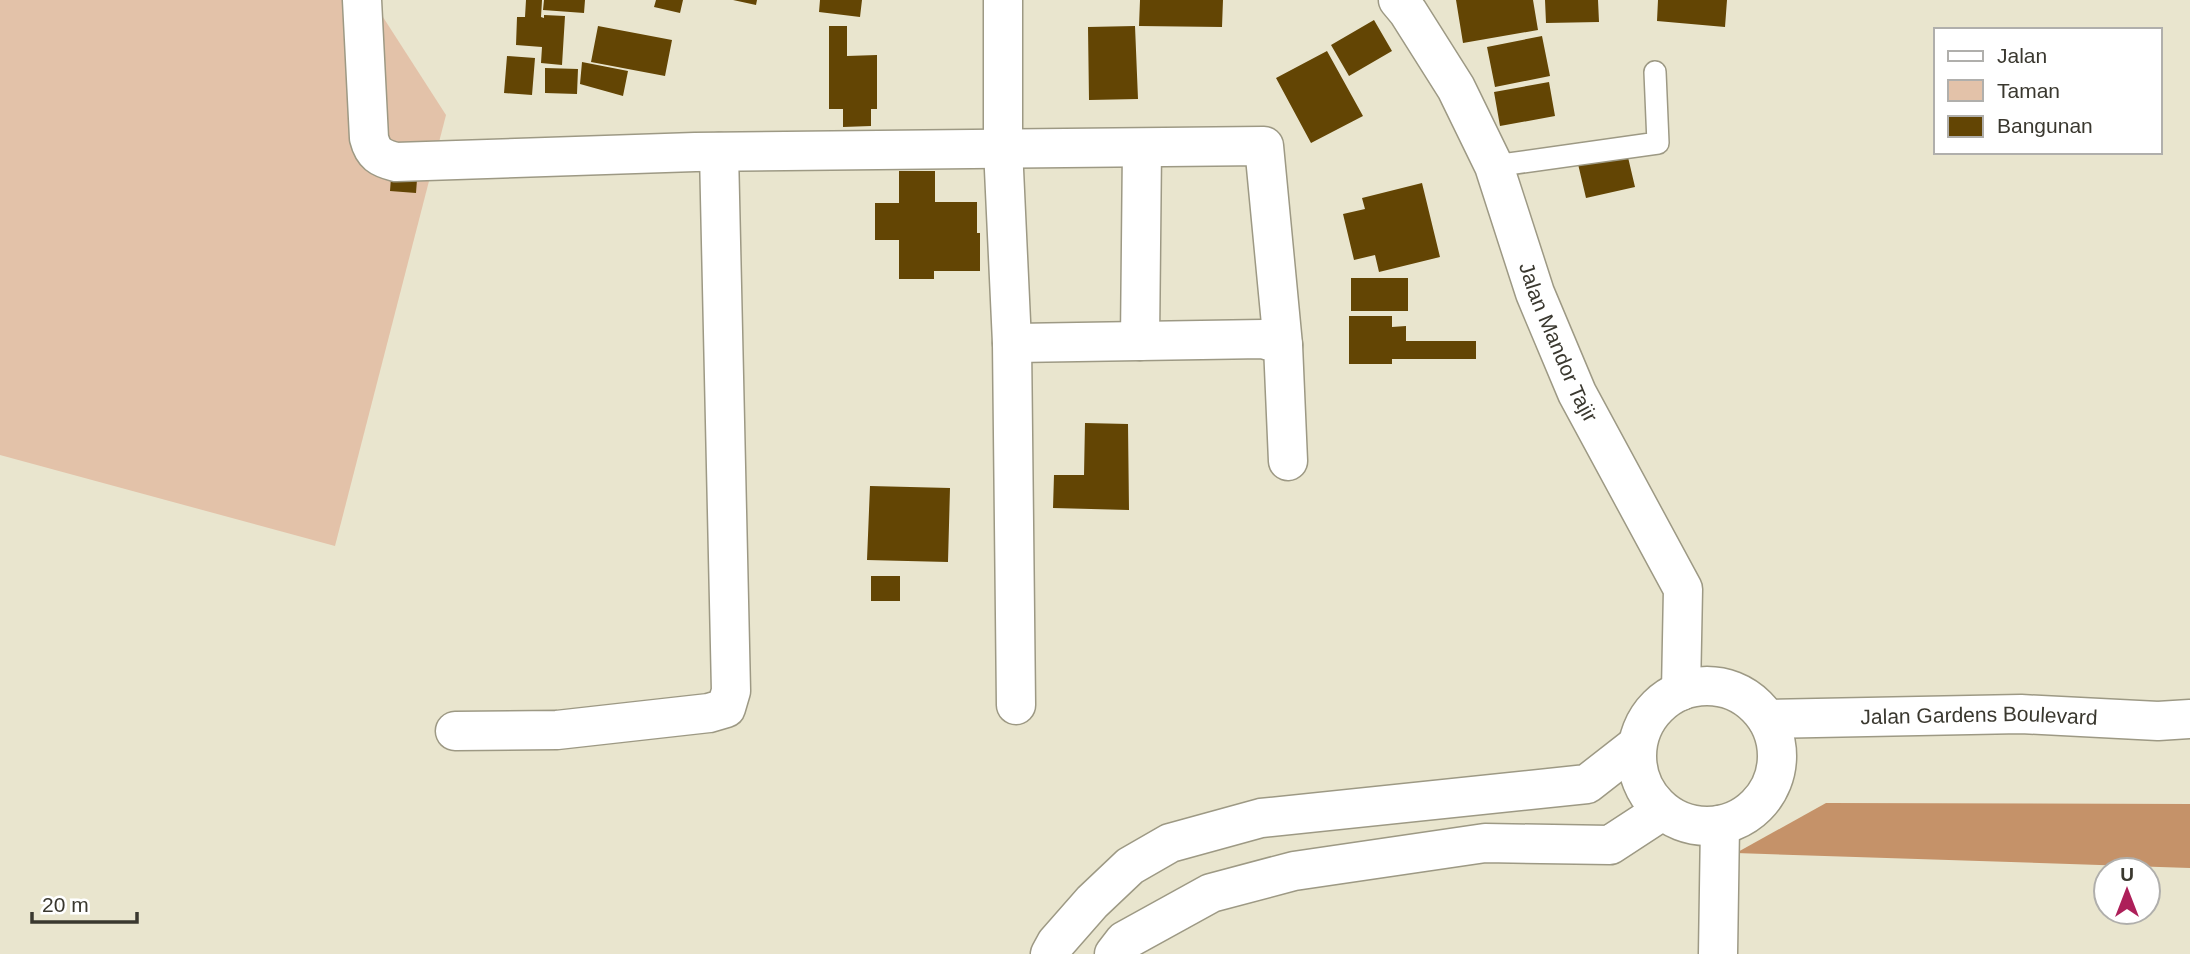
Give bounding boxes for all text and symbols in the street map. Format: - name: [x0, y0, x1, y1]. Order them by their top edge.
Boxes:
- legend: [1934, 28, 2162, 154]
- text: Jalan: [1997, 44, 2047, 67]
- text: Taman: [1997, 79, 2060, 102]
- text: Bangunan: [1997, 114, 2093, 137]
- street label: Jalan Mandor Tajir: [1515, 259, 1603, 426]
- street label: Jalan Gardens Boulevard: [1860, 702, 2098, 729]
- north arrow: [2092, 856, 2162, 926]
- text: U: [2120, 864, 2134, 885]
- scale bar: [32, 880, 136, 924]
- text: 20 m: [42, 893, 89, 916]

